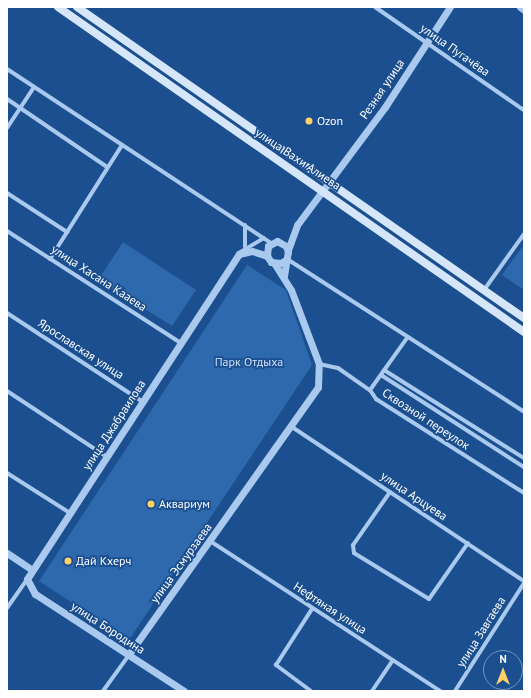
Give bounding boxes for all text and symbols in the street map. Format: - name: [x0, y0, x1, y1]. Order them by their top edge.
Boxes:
- street label: улица Пугачёва: [417, 21, 493, 79]
- street label: Резная улица: [357, 56, 407, 122]
- place label: Ozon: [317, 114, 343, 128]
- marker: Ozon: [304, 116, 314, 126]
- street label: улица Вахи Алиева: [252, 125, 344, 193]
- street label: улица Хасана Кааева: [48, 242, 150, 314]
- street label: Ярославская улица: [35, 316, 127, 382]
- park label: Парк Отдыха: [215, 355, 283, 369]
- street label: улица Джабраилова: [79, 377, 149, 473]
- street label: Сквозной переулок: [380, 385, 472, 453]
- street label: улица Арцуева: [378, 468, 450, 524]
- place label: Аквариум: [159, 497, 210, 511]
- marker: Аквариум: [146, 499, 156, 509]
- street label: улица Эсмурзаева: [147, 520, 215, 606]
- place label: Дай Кхерч: [76, 554, 131, 568]
- marker: Дай Кхерч: [63, 556, 73, 566]
- street label: Нефтяная улица: [291, 579, 369, 637]
- street label: улица Завгаева: [454, 594, 508, 670]
- street label: улица Бородина: [68, 599, 148, 657]
- north arrow: [483, 650, 523, 690]
- text: N: [499, 652, 507, 666]

